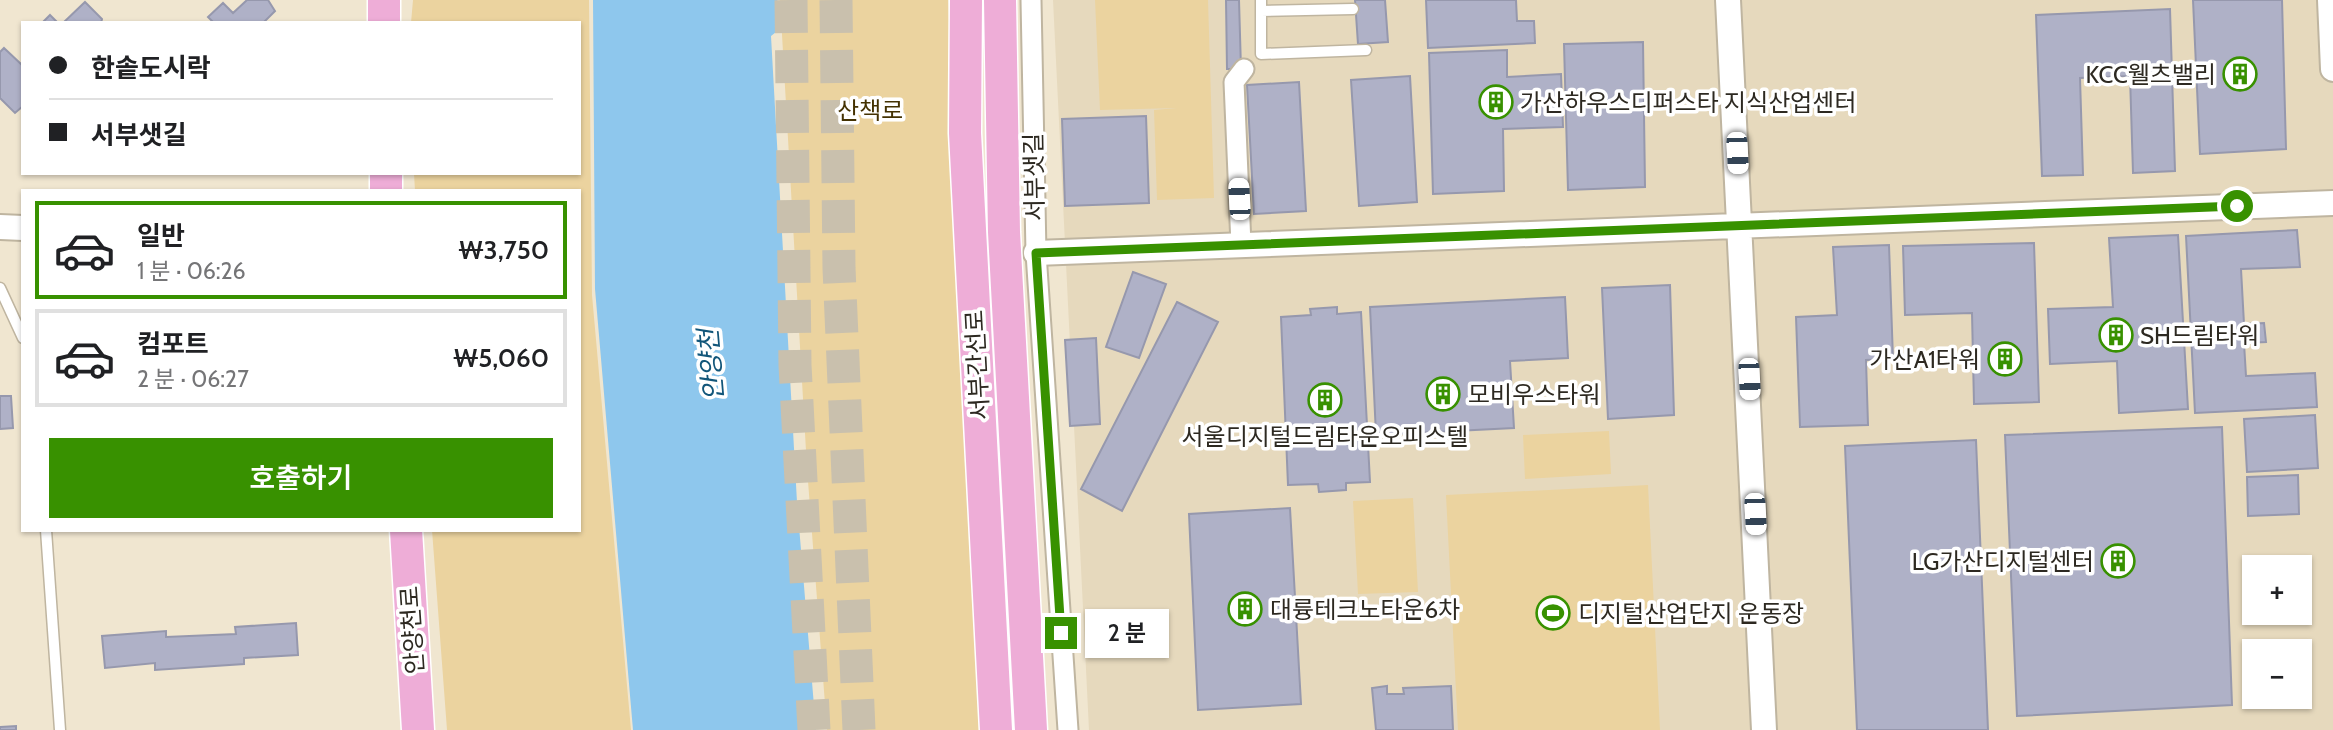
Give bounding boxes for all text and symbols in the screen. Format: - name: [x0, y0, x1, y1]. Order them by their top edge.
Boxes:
- text: 한솥도시락: [91, 52, 211, 84]
- building icon: KCC웰츠밸리: [2221, 55, 2259, 93]
- place label: KCC웰츠밸리: [2086, 60, 2216, 89]
- building icon: 가산하우스디퍼스타 지식산업센터: [1477, 83, 1515, 121]
- place label: 가산하우스디퍼스타 지식산업센터: [1520, 88, 1857, 117]
- park label: 산책로: [837, 96, 903, 125]
- text: 서부샛길: [91, 119, 187, 151]
- car: [1726, 131, 1749, 175]
- street label: 서부샛길: [1019, 133, 1049, 221]
- car: [1228, 177, 1251, 221]
- route start: [2221, 190, 2253, 222]
- icon: car: [53, 219, 116, 282]
- text: 일반: [137, 220, 185, 252]
- text: ₩3,750: [459, 234, 549, 266]
- text: 1 분 · 06:26: [137, 257, 246, 285]
- street label: 서부간선로: [960, 309, 994, 421]
- building icon: SH드림타워: [2097, 316, 2135, 354]
- place label: SH드림타워: [2140, 321, 2259, 350]
- water label: 안양천: [692, 325, 730, 402]
- icon: car: [53, 327, 116, 390]
- text: 컴포트: [137, 328, 209, 360]
- building icon: 가산A1타워: [1986, 340, 2024, 378]
- text: ₩5,060: [453, 342, 549, 374]
- place label: 가산A1타워: [1869, 345, 1980, 374]
- car: [1738, 357, 1761, 401]
- text: 2 분 · 06:27: [137, 365, 249, 393]
- building icon: 모비우스타워: [1424, 375, 1462, 413]
- place label: 모비우스타워: [1468, 380, 1600, 409]
- building icon: 서울디지털드림타운오피스텔: [1306, 381, 1344, 419]
- place label: 서울디지털드림타운오피스텔: [1181, 422, 1469, 451]
- button: 호출하기: [49, 438, 553, 518]
- car: [1744, 492, 1767, 536]
- building icon: LG가산디지털센터: [2099, 542, 2137, 580]
- place label: LG가산디지털센터: [1912, 547, 2094, 576]
- map controls: [2242, 555, 2312, 709]
- button: +: [2242, 555, 2312, 625]
- street label: 안양천로: [394, 585, 430, 675]
- building icon: 대륭테크노타운6차: [1226, 590, 1264, 628]
- sports icon: 디지털산업단지 운동장: [1534, 594, 1572, 632]
- place label: 대륭테크노타운6차: [1270, 595, 1460, 624]
- place label: 디지털산업단지 운동장: [1578, 599, 1804, 628]
- callout: 2 분: [1086, 608, 1170, 658]
- route end: [1045, 617, 1077, 649]
- text: 2 분: [1108, 619, 1146, 647]
- button: −: [2242, 639, 2312, 709]

